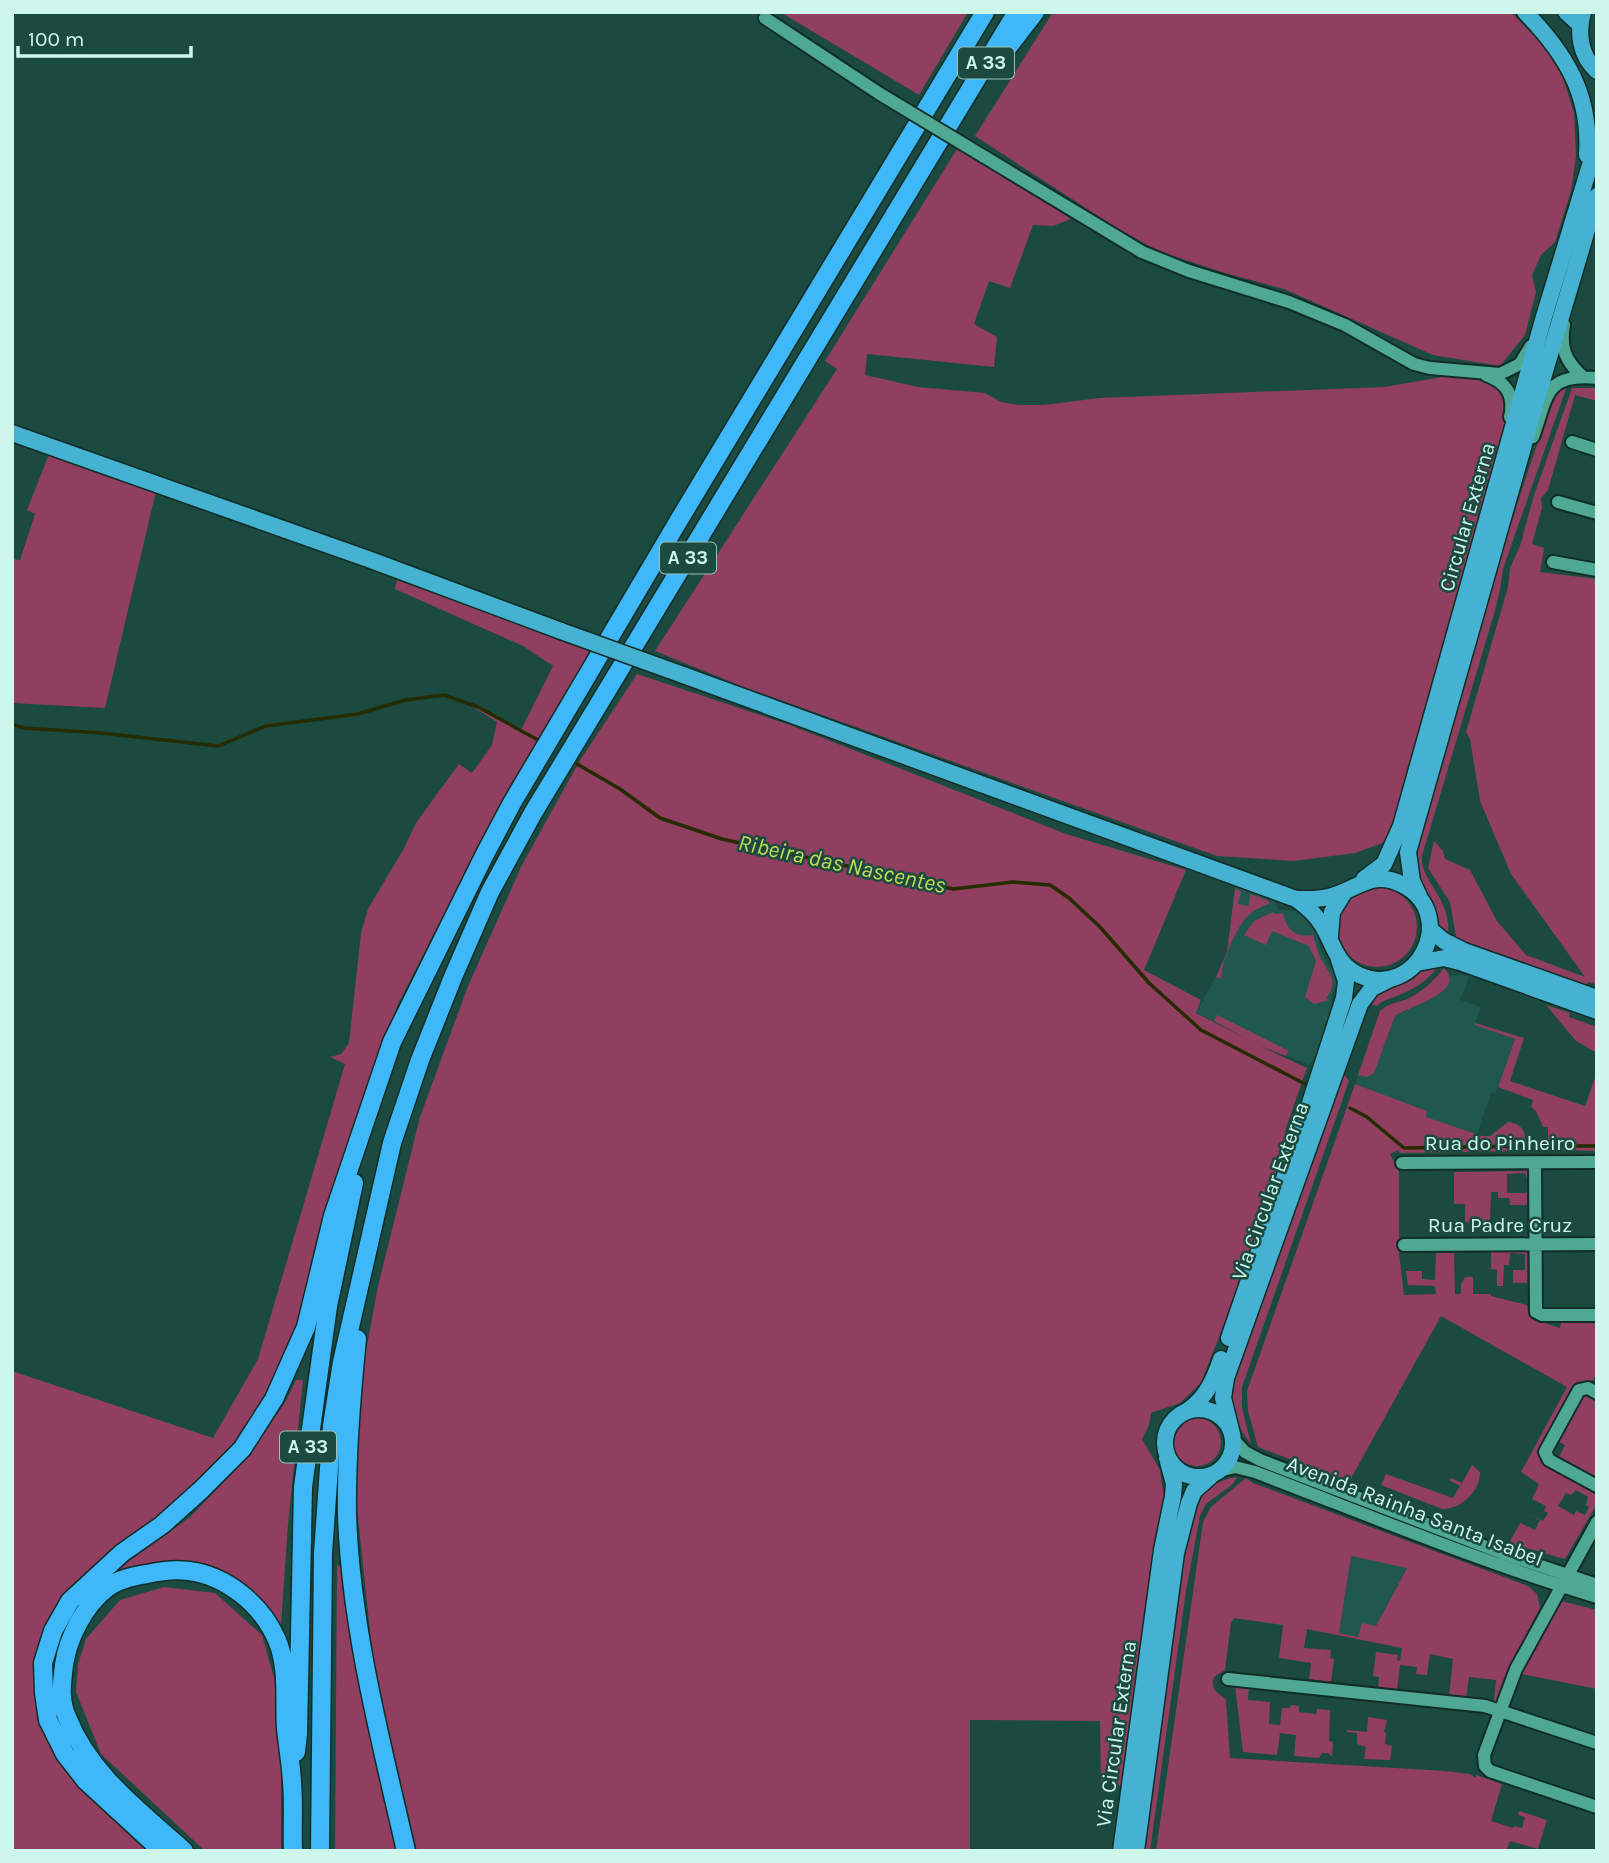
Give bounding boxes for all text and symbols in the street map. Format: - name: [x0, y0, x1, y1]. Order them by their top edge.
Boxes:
- scale bar: [18, 14, 191, 58]
- text: 100 m: [28, 27, 85, 51]
- road number: A 33: [958, 48, 1014, 78]
- street label: Circular Externa: [1434, 440, 1500, 594]
- road number: A 33: [660, 542, 716, 573]
- water label: Ribeira das Nascentes: [736, 829, 948, 899]
- street label: Via Circular Externa: [1227, 1099, 1313, 1283]
- street label: Rua do Pinheiro: [1425, 1131, 1575, 1155]
- street label: Rua Padre Cruz: [1428, 1213, 1572, 1237]
- road number: A 33: [280, 1432, 336, 1462]
- street label: Avenida Rainha Santa Isabel: [1284, 1451, 1546, 1571]
- street label: Via Circular Externa: [1091, 1639, 1141, 1829]

